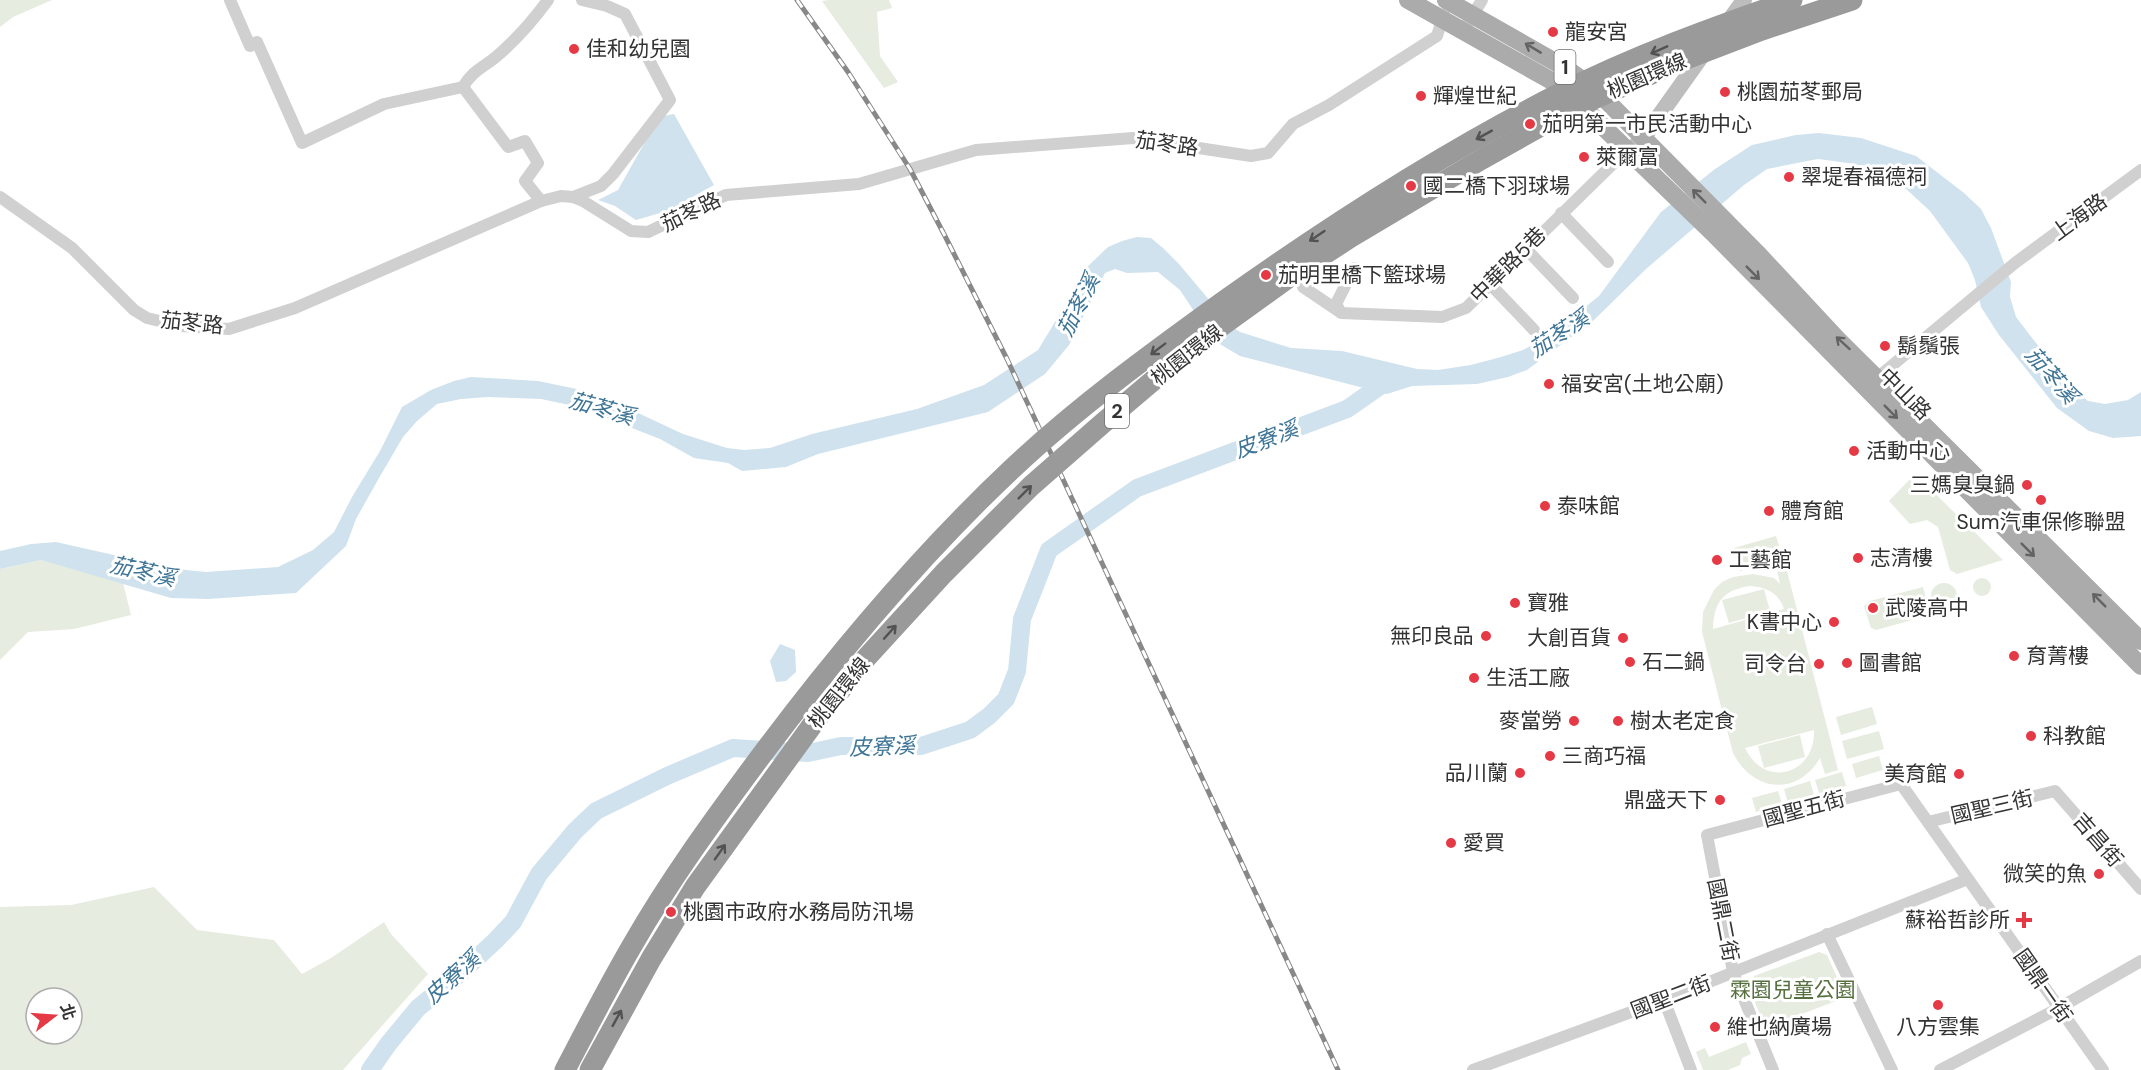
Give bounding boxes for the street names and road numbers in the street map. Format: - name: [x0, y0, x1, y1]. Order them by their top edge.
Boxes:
- street label: 桃園環線: [1603, 47, 1691, 105]
- road number: 1: [1554, 50, 1576, 84]
- street label: 茄苳路: [1134, 126, 1200, 162]
- street label: 茄苳路: [657, 186, 725, 238]
- street label: 上海路: [2045, 187, 2113, 247]
- street label: 中華路5巷: [1464, 221, 1552, 309]
- street label: 茄苳路: [159, 306, 225, 340]
- street label: 桃園環線: [1145, 318, 1229, 392]
- street label: 中山路: [1873, 362, 1937, 426]
- road number: 2: [1105, 394, 1129, 428]
- street label: 桃園環線: [802, 652, 876, 734]
- street label: 國聖三街: [1948, 784, 2036, 830]
- street label: 國聖五街: [1760, 785, 1848, 833]
- street label: 吉昌街: [2067, 807, 2129, 873]
- street label: 國鼎二街: [1701, 876, 1745, 964]
- street label: 國鼎一街: [2007, 944, 2079, 1028]
- street label: 國聖二街: [1627, 969, 1715, 1025]

